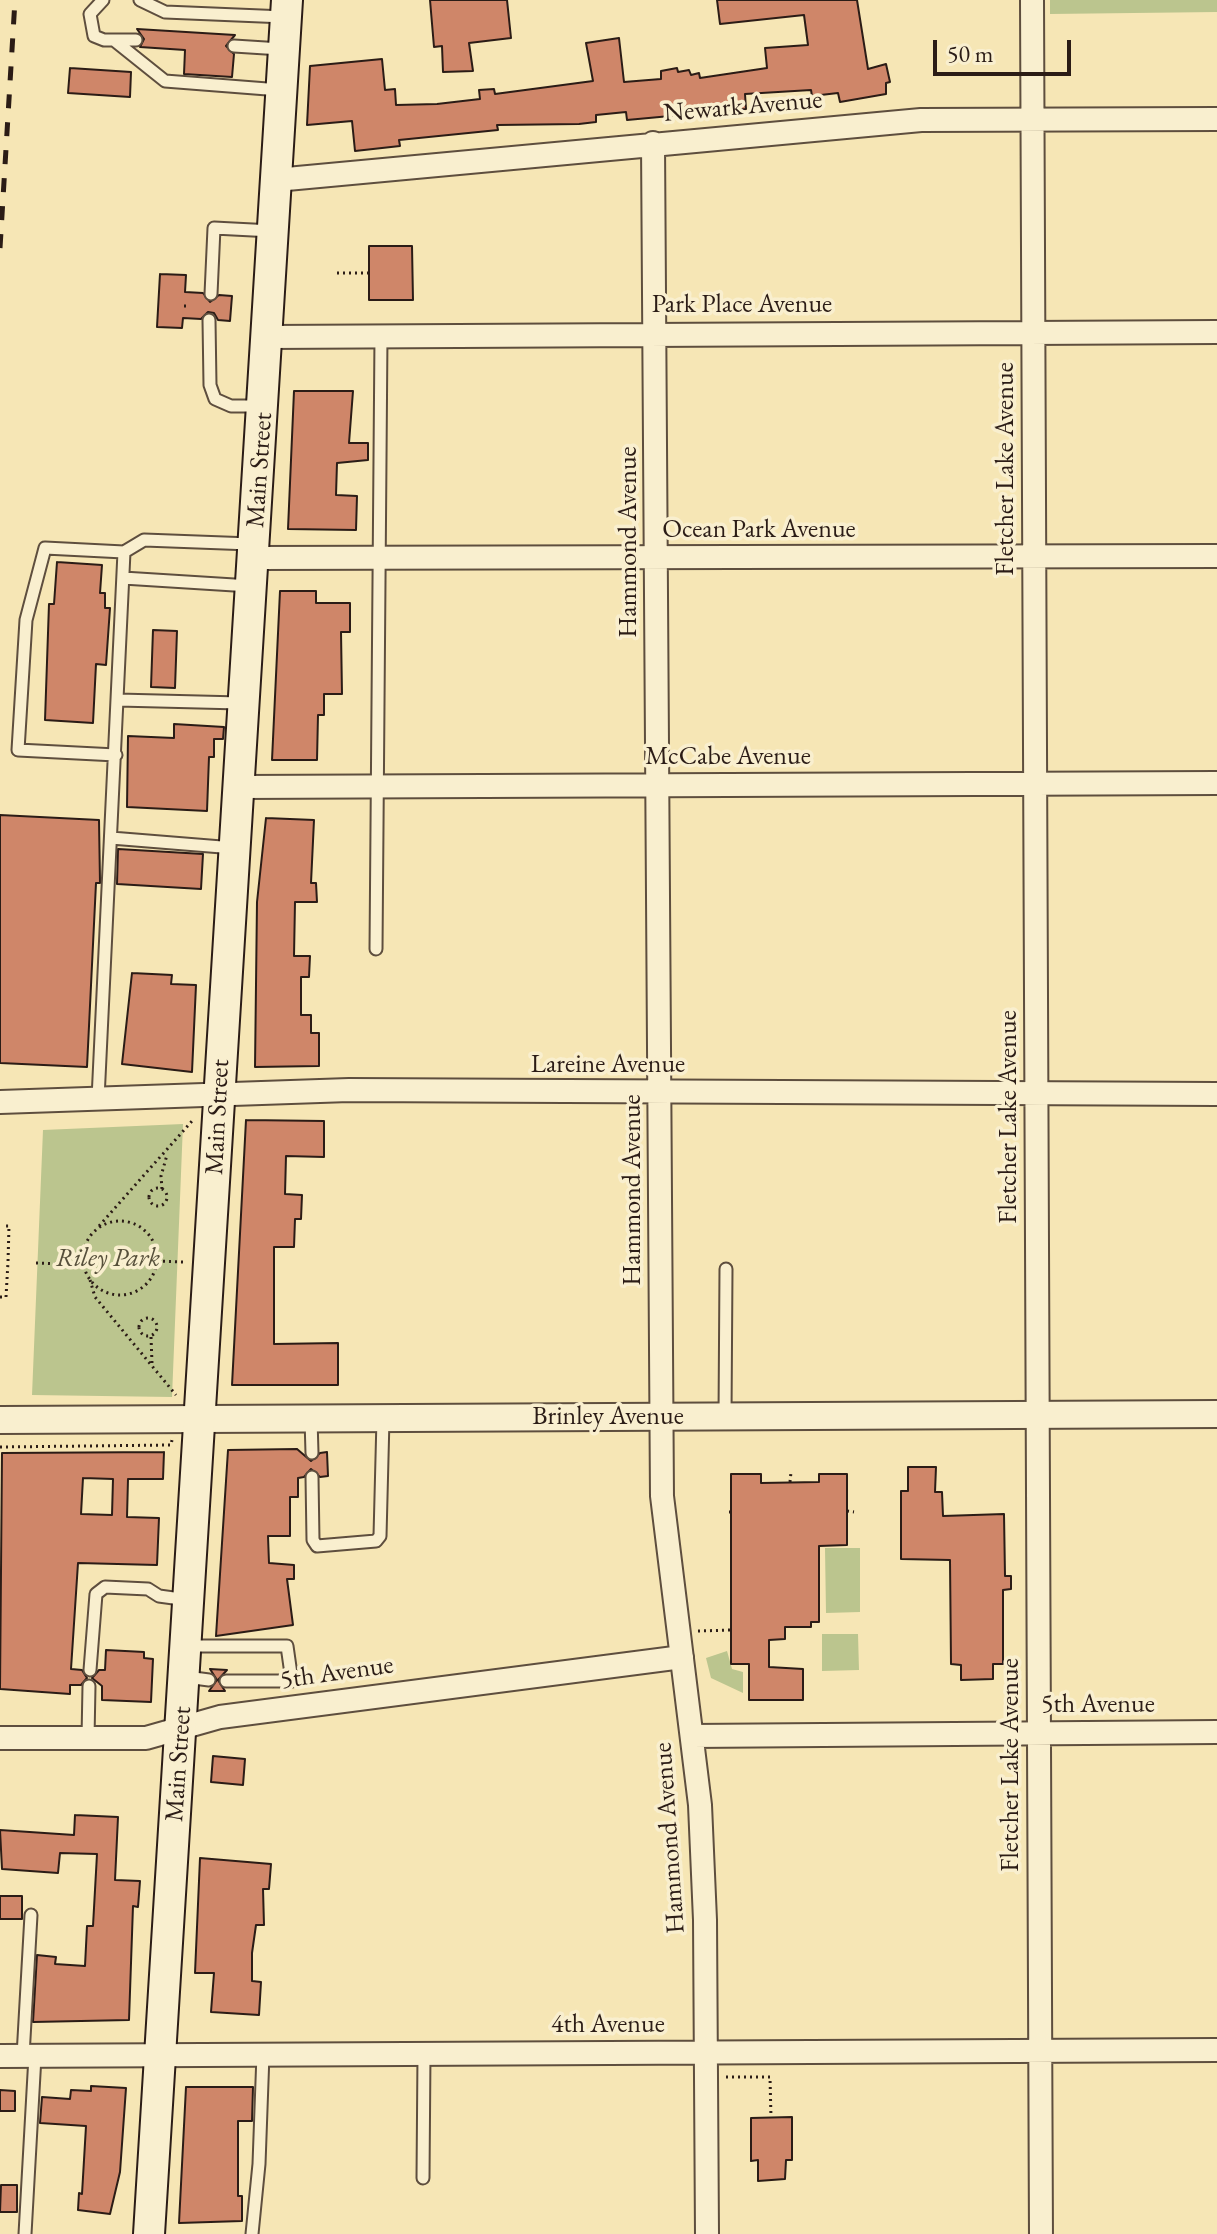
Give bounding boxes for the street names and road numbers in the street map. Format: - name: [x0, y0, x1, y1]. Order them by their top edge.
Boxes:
- street label: Newark Avenue: [662, 85, 824, 129]
- street label: Park Place Avenue: [652, 289, 832, 321]
- street label: Fletcher Lake Avenue: [990, 362, 1022, 576]
- street label: Main Street: [240, 411, 280, 529]
- street label: Hammond Avenue: [613, 446, 645, 638]
- street label: Ocean Park Avenue: [662, 514, 856, 546]
- street label: McCabe Avenue: [645, 741, 811, 773]
- street label: Fletcher Lake Avenue: [993, 1010, 1025, 1224]
- street label: Lareine Avenue: [531, 1049, 685, 1081]
- street label: Main Street: [199, 1058, 237, 1176]
- street label: Hammond Avenue: [617, 1094, 649, 1286]
- street label: Brinley Avenue: [532, 1401, 684, 1433]
- street label: 5th Avenue: [278, 1650, 396, 1696]
- street label: Fletcher Lake Avenue: [995, 1658, 1027, 1872]
- street label: 5th Avenue: [1041, 1689, 1155, 1721]
- street label: Main Street: [159, 1705, 199, 1823]
- street label: Hammond Avenue: [648, 1741, 692, 1935]
- street label: 4th Avenue: [551, 2009, 665, 2041]

